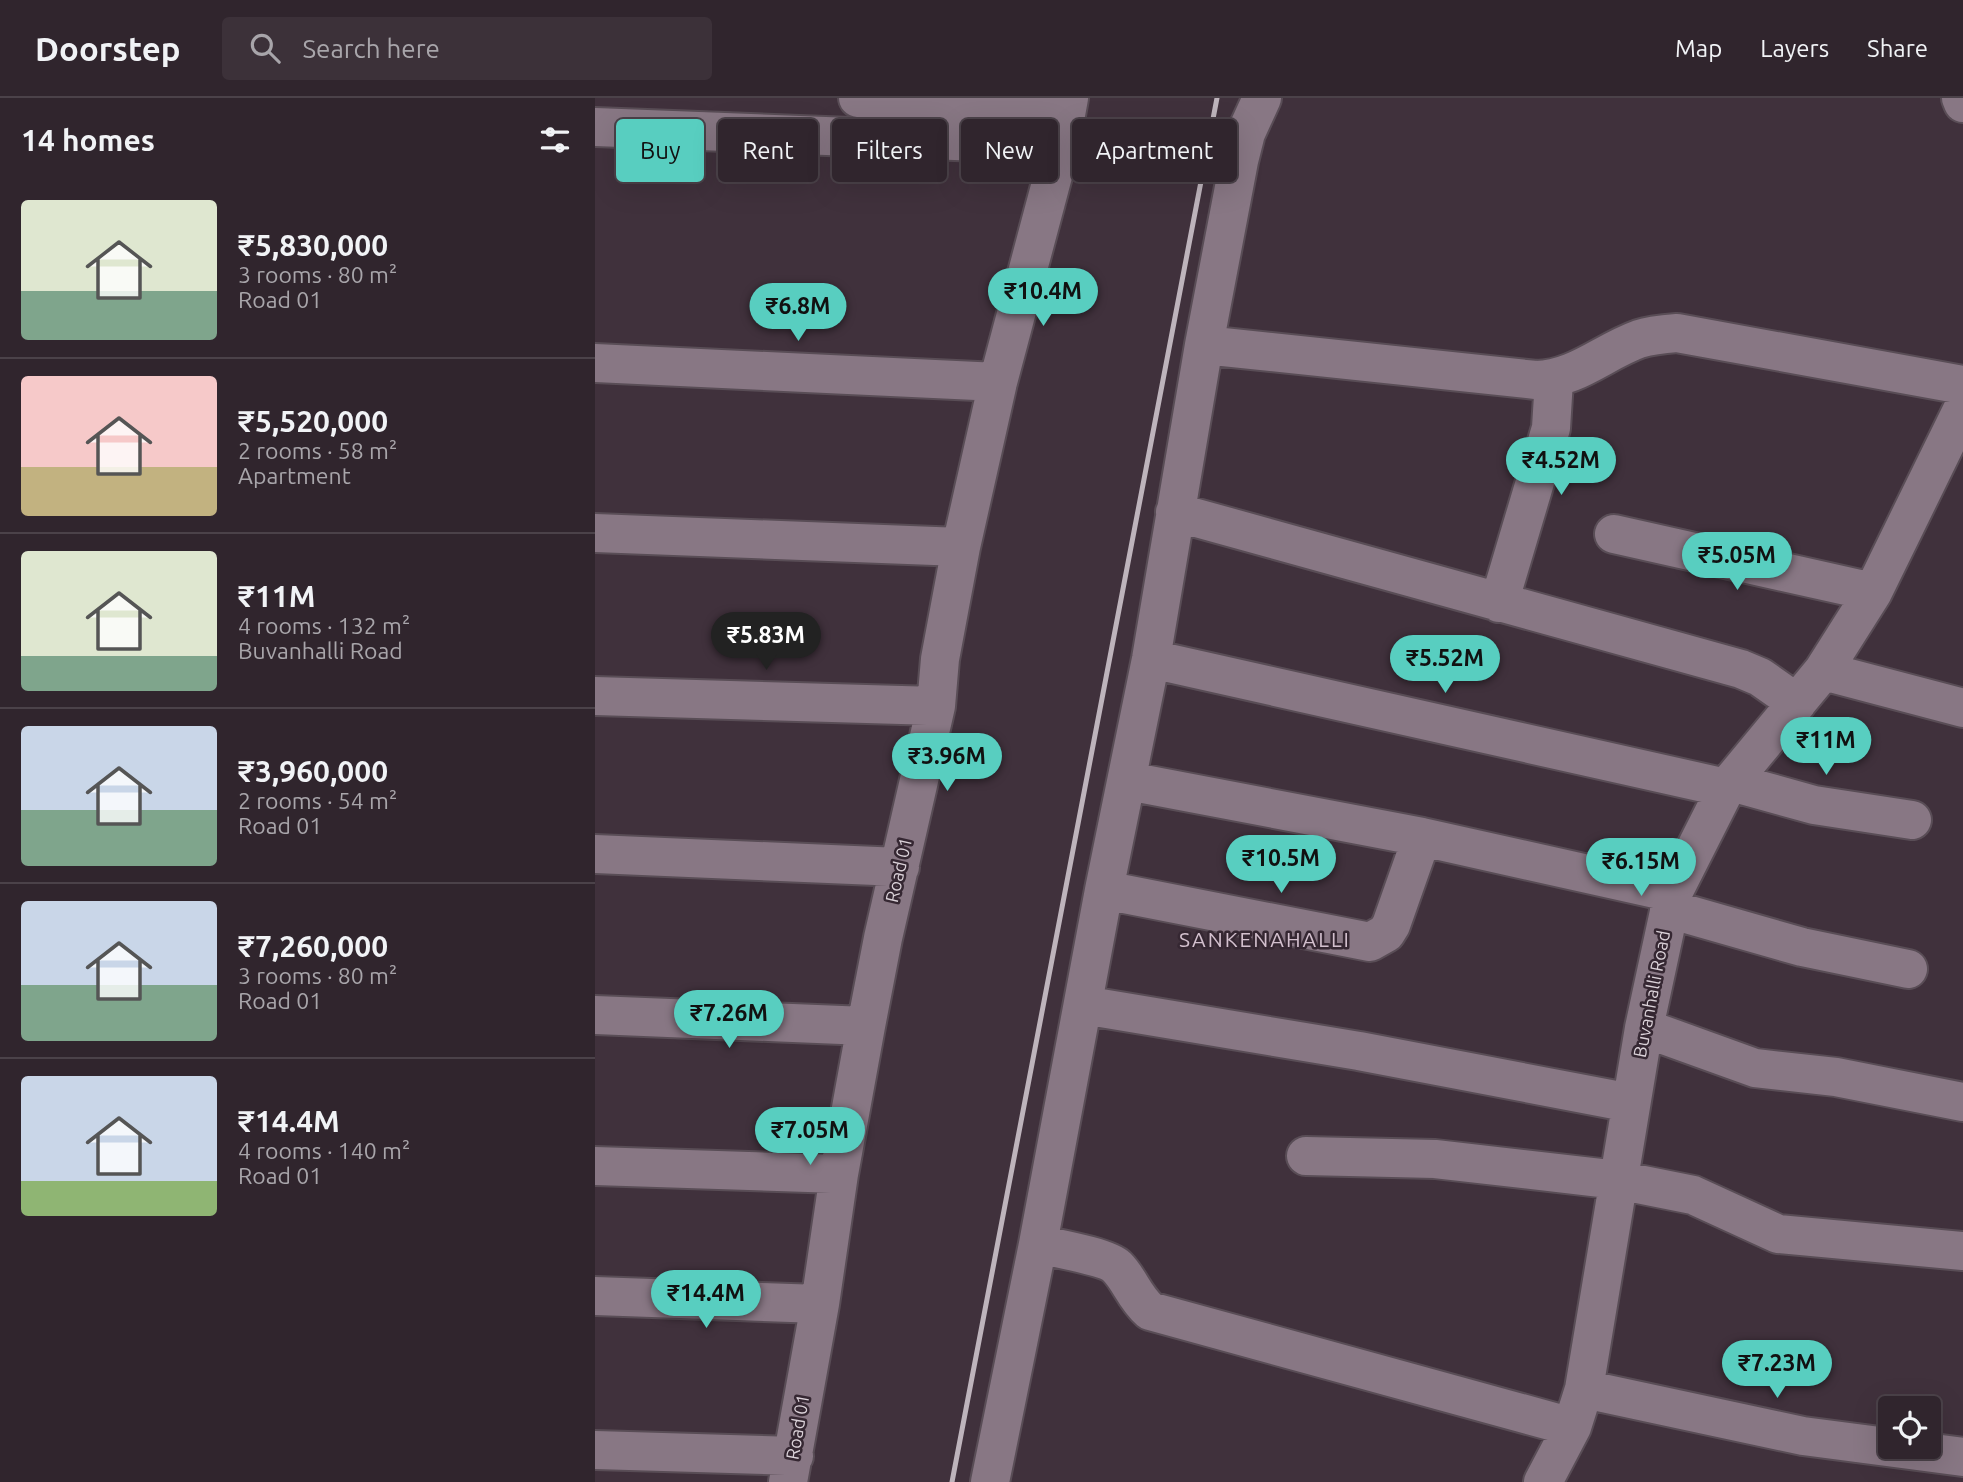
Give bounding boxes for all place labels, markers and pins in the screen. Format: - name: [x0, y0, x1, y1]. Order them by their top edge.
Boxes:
- pin: ₹10.4M: [986, 268, 1100, 328]
- pin: ₹6.8M: [749, 284, 847, 343]
- pin: ₹4.52M: [1504, 438, 1618, 497]
- pin: ₹5.05M: [1680, 532, 1794, 592]
- pin: ₹5.83M: [709, 612, 823, 672]
- pin: ₹5.52M: [1388, 636, 1502, 695]
- pin: ₹11M: [1785, 718, 1867, 777]
- pin: ₹3.96M: [890, 734, 1004, 793]
- pin: ₹10.5M: [1224, 836, 1338, 895]
- pin: ₹6.15M: [1584, 838, 1698, 898]
- pin: ₹7.26M: [672, 990, 786, 1050]
- pin: ₹7.05M: [753, 1108, 867, 1167]
- pin: ₹14.4M: [649, 1270, 763, 1330]
- pin: ₹7.23M: [1720, 1340, 1834, 1400]

